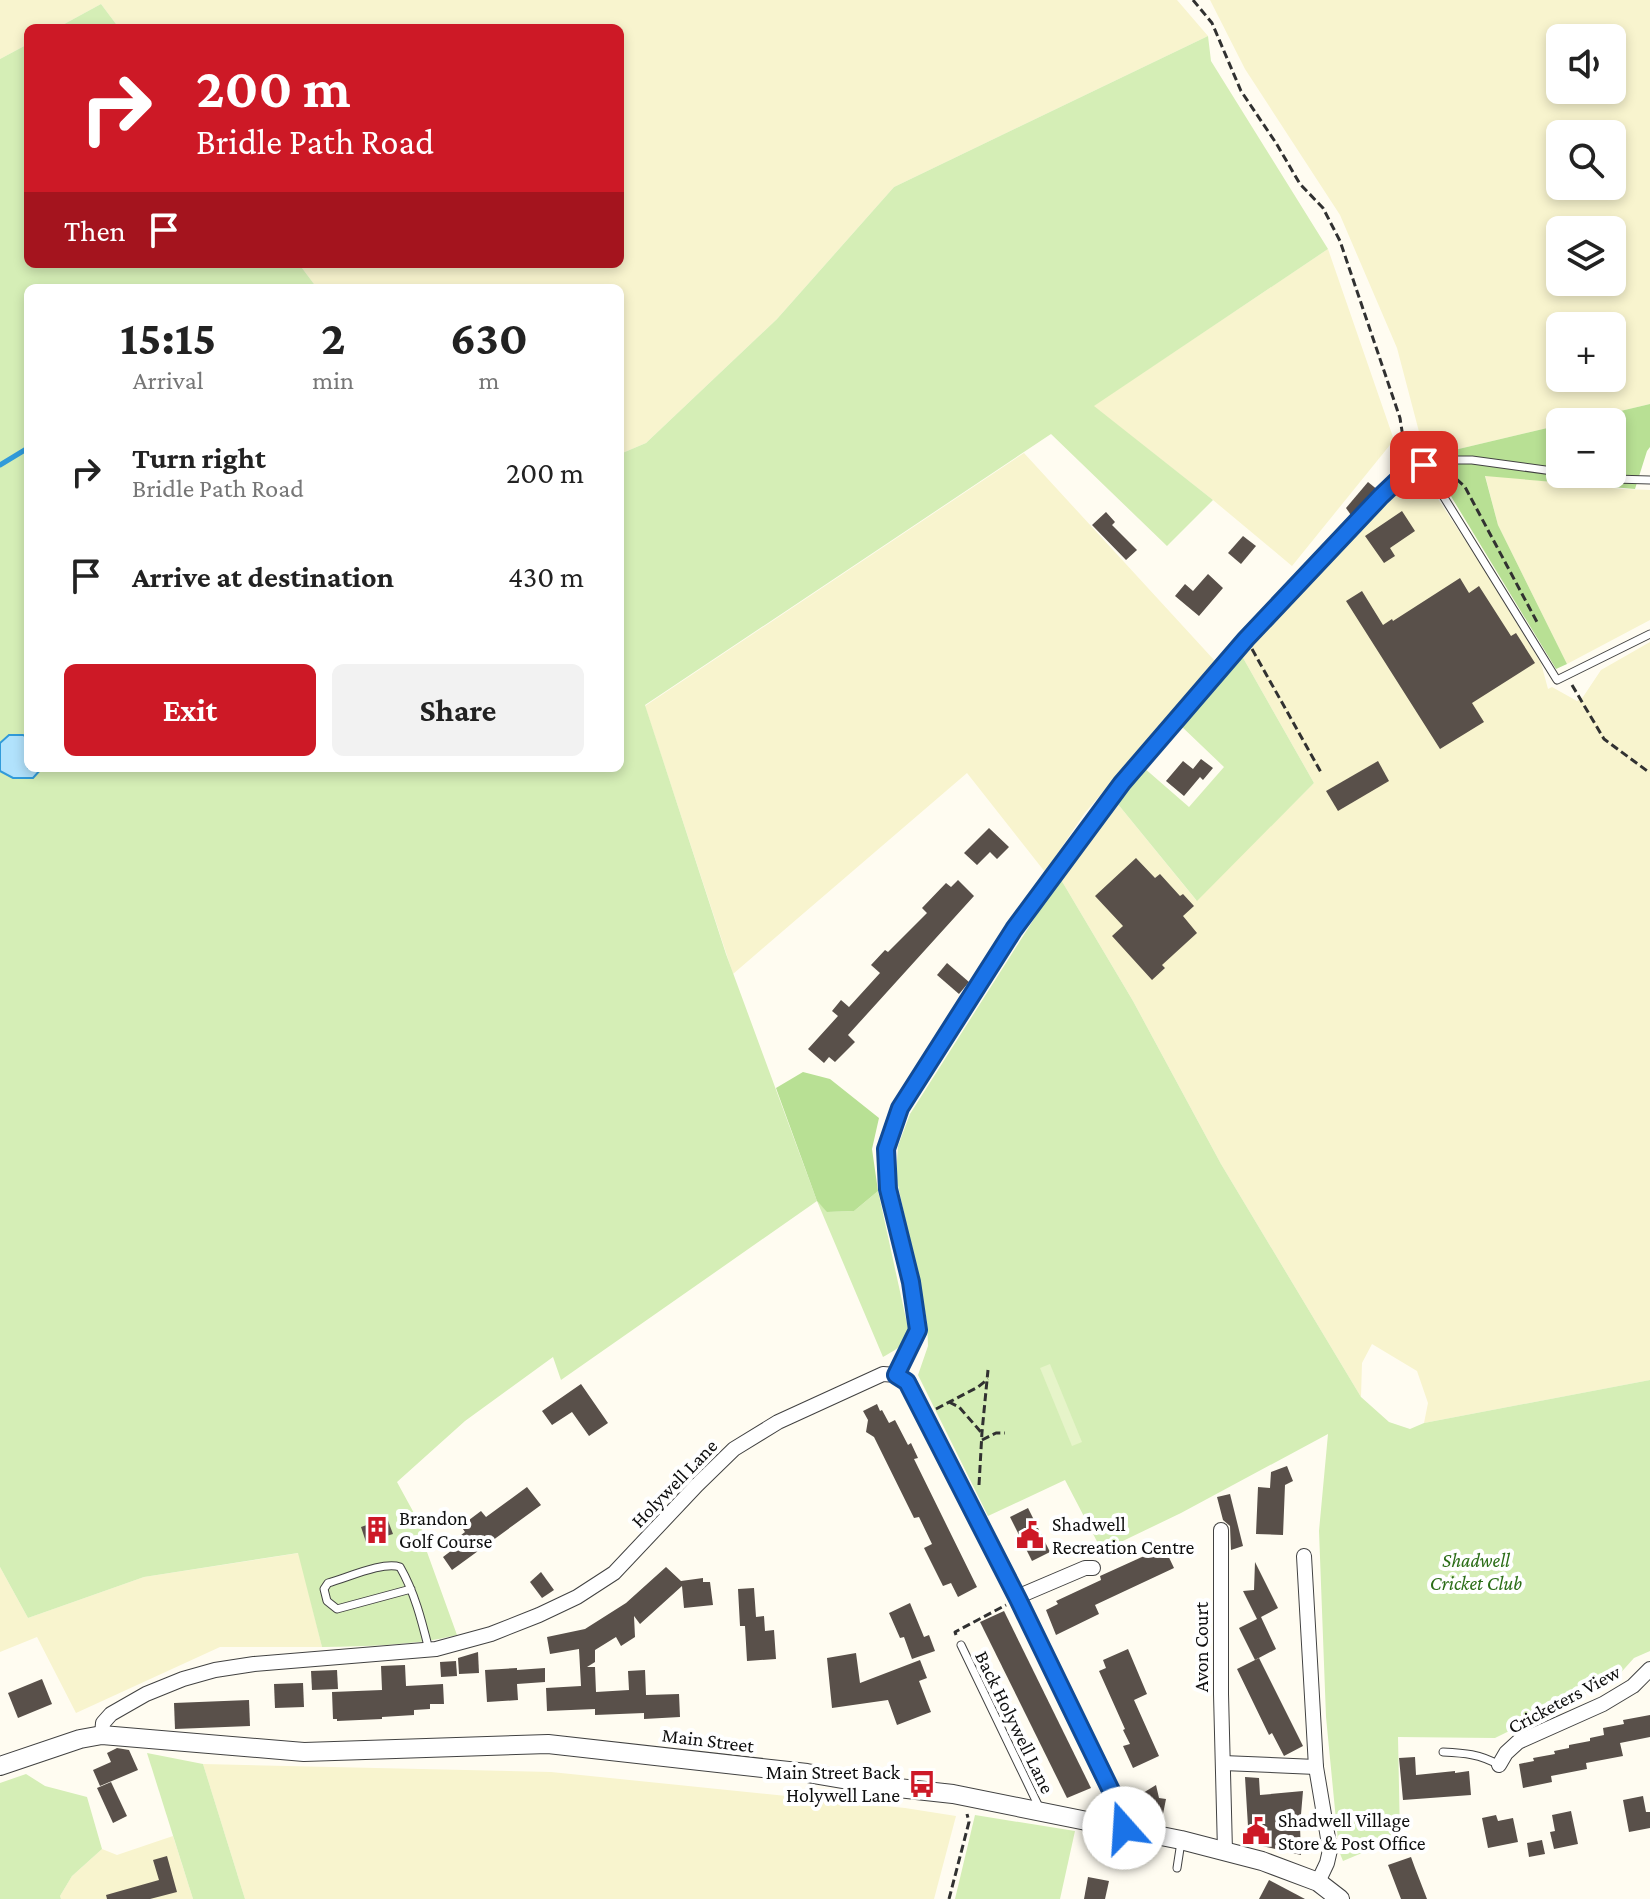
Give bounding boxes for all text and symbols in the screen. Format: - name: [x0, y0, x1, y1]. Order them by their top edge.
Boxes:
- map controls: [1546, 24, 1626, 488]
- button: sound: [1546, 24, 1626, 104]
- icon: right: [64, 56, 168, 160]
- text: 200 m: [196, 57, 351, 119]
- button: search: [1546, 120, 1626, 200]
- text: Bridle Path Road: [196, 122, 434, 162]
- icon: arrive: [142, 208, 186, 252]
- text: Then: [64, 214, 126, 247]
- button: layers: [1546, 216, 1626, 296]
- text: 15:15: [120, 311, 216, 364]
- text: 2: [321, 311, 345, 364]
- text: 630: [450, 311, 528, 364]
- button: +: [1546, 312, 1626, 392]
- text: Arrival: [133, 366, 204, 395]
- text: min: [312, 366, 354, 395]
- text: m: [479, 366, 499, 395]
- button: −: [1546, 408, 1626, 488]
- pin: [1390, 431, 1458, 499]
- text: Turn right: [132, 441, 266, 474]
- icon: arrive: [1402, 443, 1446, 487]
- icon: right: [64, 450, 108, 494]
- text: 200 m: [506, 456, 584, 489]
- text: Bridle Path Road: [132, 474, 304, 503]
- icon: arrive: [64, 554, 108, 598]
- text: Arrive at destination: [132, 560, 394, 593]
- text: 430 m: [508, 560, 584, 593]
- button: Exit: [64, 664, 316, 756]
- button: Share: [332, 664, 584, 756]
- street label: Holywell Lane: [626, 1434, 722, 1532]
- place label: Brandon Golf Course: [399, 1507, 493, 1552]
- place label: Shadwell Recreation Centre: [1052, 1513, 1194, 1558]
- building icon: Brandon Golf Course: [362, 1515, 392, 1545]
- public building icon: Shadwell Recreation Centre: [1015, 1520, 1045, 1550]
- park label: Shadwell Cricket Club: [1430, 1549, 1522, 1594]
- street label: Avon Court: [1190, 1601, 1212, 1692]
- street label: Back Holywell Lane: [970, 1647, 1059, 1797]
- street label: Cricketers View: [1504, 1660, 1624, 1738]
- street label: Main Street: [661, 1723, 756, 1757]
- place label: Main Street Back Holywell Lane: [766, 1761, 900, 1807]
- bus stop icon: Main Street Back Holywell Lane: [907, 1769, 937, 1799]
- position arrow: [1082, 1786, 1166, 1870]
- place label: Shadwell Village Store & Post Office: [1278, 1809, 1426, 1854]
- public building icon: Shadwell Village Store & Post Office: [1241, 1816, 1271, 1846]

